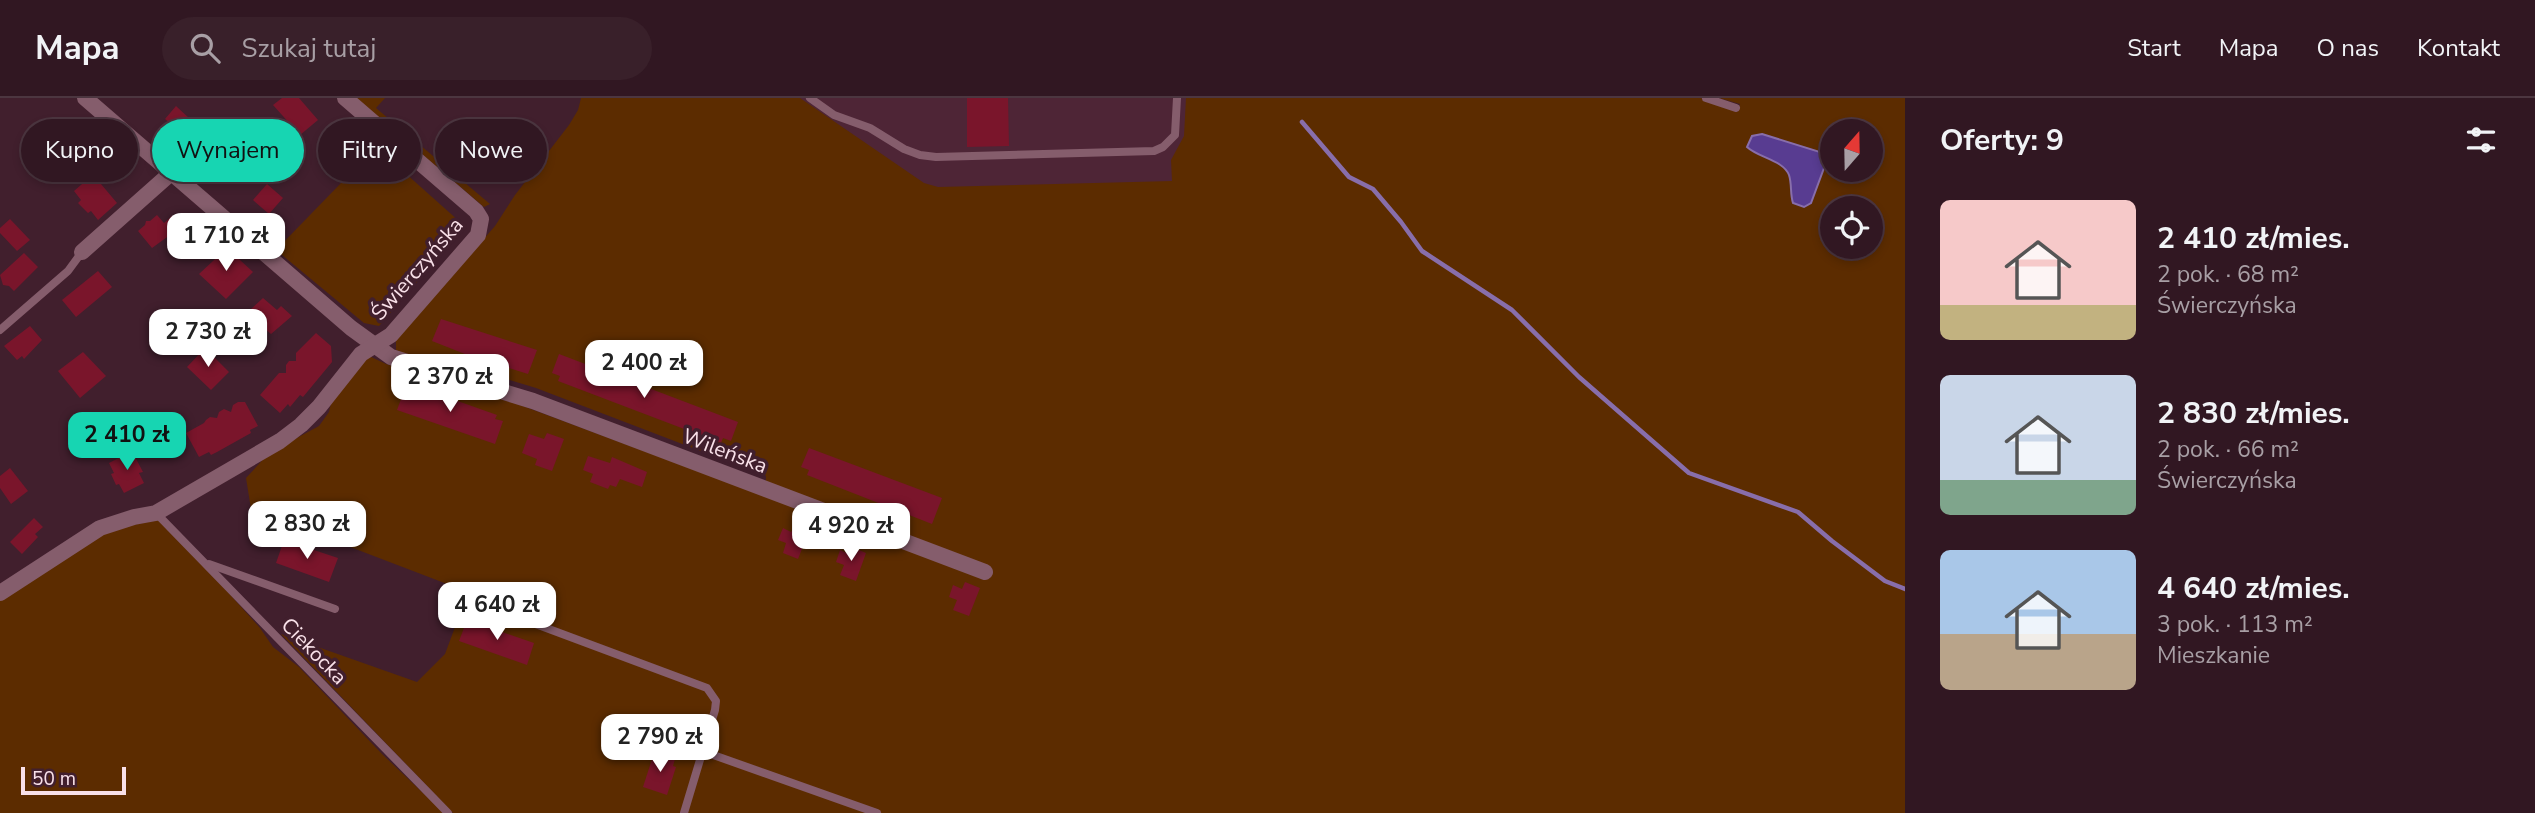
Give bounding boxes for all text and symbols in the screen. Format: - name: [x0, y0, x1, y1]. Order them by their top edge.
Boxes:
- search box: [162, 17, 652, 80]
- text: Mapa: [35, 26, 120, 71]
- icon: search: [186, 29, 224, 67]
- text: Szukaj tutaj: [242, 31, 376, 66]
- text: Start: [2127, 32, 2181, 64]
- text: Mapa: [2219, 32, 2279, 64]
- text: O nas: [2317, 32, 2379, 64]
- text: Kontakt: [2417, 32, 2500, 64]
- chip: Kupno: [21, 119, 138, 182]
- chip: Wynajem: [152, 119, 304, 182]
- chip: Filtry: [318, 119, 421, 182]
- chip: Nowe: [435, 119, 547, 182]
- north arrow: [1820, 119, 1883, 182]
- map controls: [1820, 119, 1883, 259]
- text: Oferty: 9: [1940, 120, 2064, 161]
- icon: filters: [2462, 121, 2500, 159]
- button: locate: [1820, 196, 1883, 259]
- street label: Świerczyńska: [365, 212, 469, 326]
- pin: 1 710 zł: [154, 214, 298, 273]
- text: 2 410 zł/mies.: [2157, 218, 2350, 259]
- text: 1 710 zł: [183, 220, 269, 251]
- icon: home: [1996, 228, 2080, 312]
- text: 2 pok. · 68 m²: [2157, 259, 2299, 290]
- text: Świerczyńska: [2157, 290, 2297, 321]
- pin: 2 730 zł: [136, 310, 280, 369]
- text: 2 730 zł: [165, 316, 251, 347]
- pin: 2 400 zł: [572, 341, 716, 400]
- text: 2 400 zł: [601, 347, 687, 378]
- pin: 2 370 zł: [378, 354, 522, 414]
- text: 2 370 zł: [407, 361, 493, 392]
- text: 2 830 zł/mies.: [2157, 393, 2350, 434]
- icon: home: [1996, 403, 2080, 487]
- pin: 2 410 zł: [55, 412, 199, 472]
- text: 2 410 zł: [84, 419, 170, 450]
- street label: Wileńska: [679, 422, 771, 480]
- text: 2 pok. · 66 m²: [2157, 434, 2299, 465]
- text: Świerczyńska: [2157, 465, 2297, 496]
- pin: 2 830 zł: [235, 502, 379, 561]
- pin: 4 920 zł: [779, 504, 923, 563]
- text: 2 830 zł: [264, 508, 350, 539]
- text: 4 920 zł: [808, 510, 894, 541]
- text: 4 640 zł/mies.: [2157, 568, 2350, 609]
- icon: home: [1996, 578, 2080, 662]
- pin: 4 640 zł: [425, 582, 569, 642]
- text: 4 640 zł: [454, 589, 540, 620]
- text: 3 pok. · 113 m²: [2157, 609, 2313, 640]
- street label: Ciekocka: [275, 611, 353, 691]
- text: Mieszkanie: [2157, 640, 2270, 671]
- pin: 2 790 zł: [588, 714, 732, 774]
- text: 2 790 zł: [617, 721, 703, 752]
- scale bar: [21, 764, 126, 796]
- text: 50 m: [32, 766, 76, 792]

